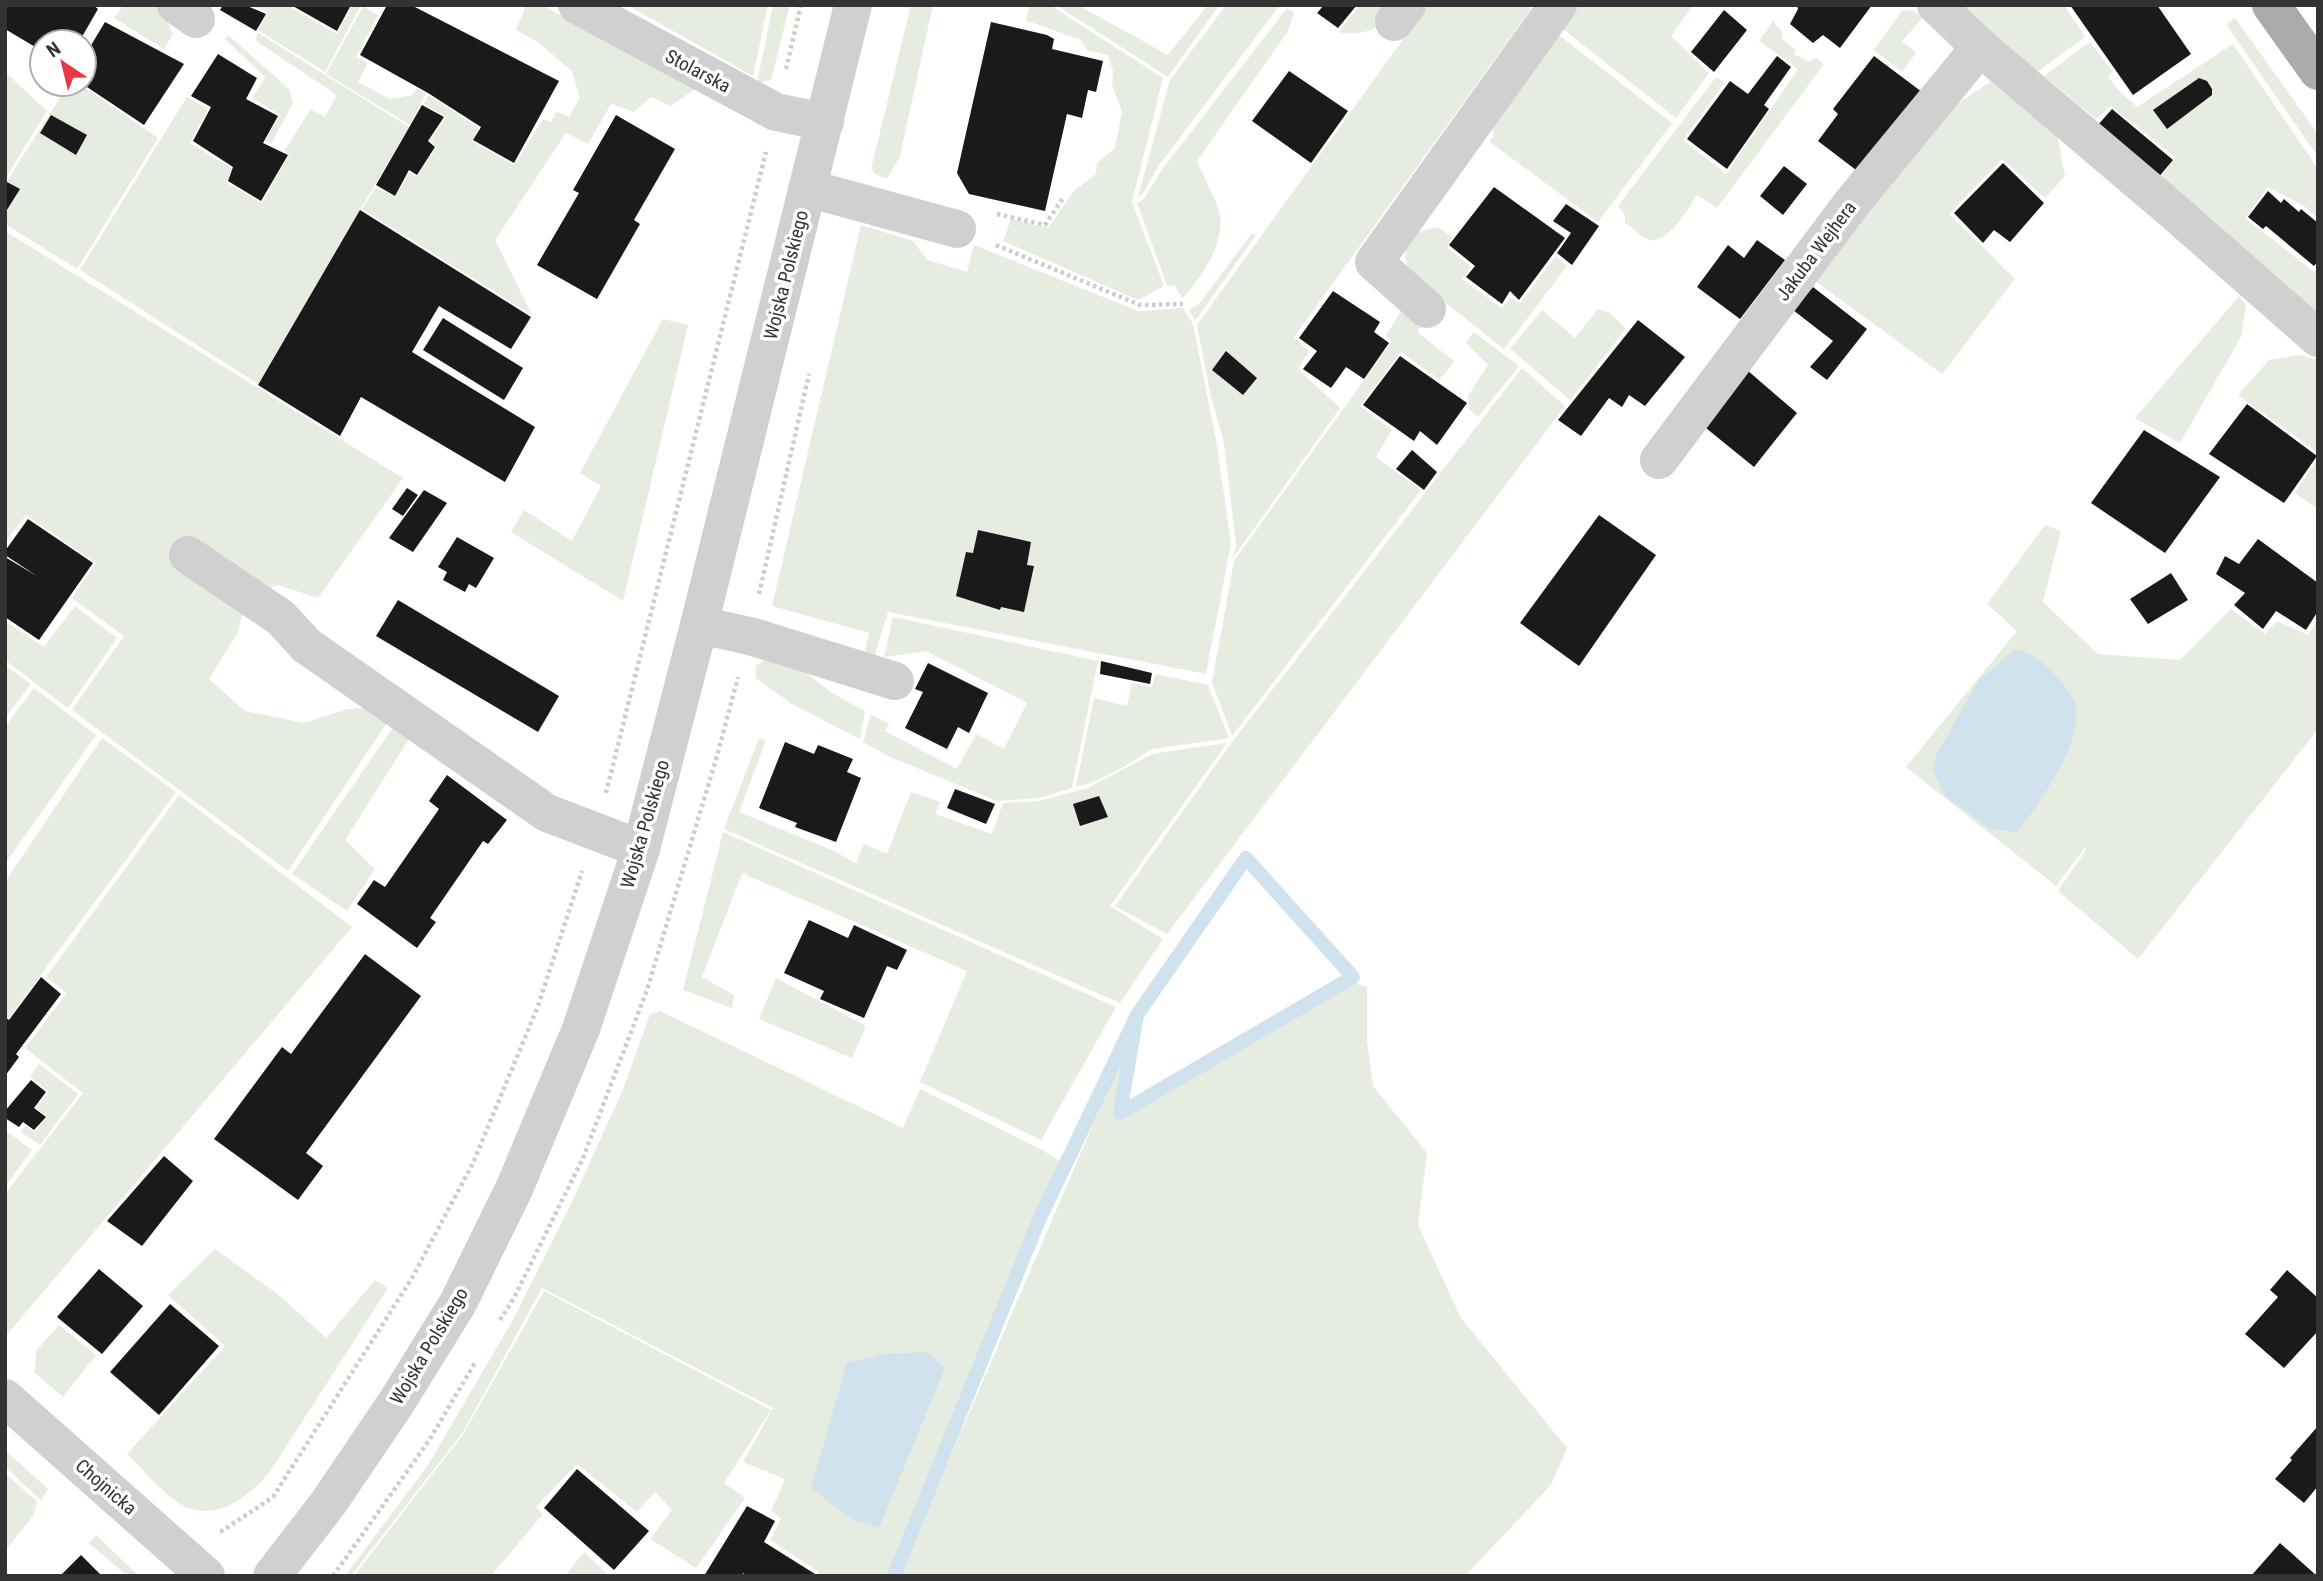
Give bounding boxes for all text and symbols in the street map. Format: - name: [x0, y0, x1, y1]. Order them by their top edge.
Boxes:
- north arrow: [28, 28, 98, 98]
- text: N: [42, 37, 65, 62]
- street label: Stolarska: [662, 44, 734, 98]
- street label: Jakuba Wejhera: [1771, 197, 1861, 305]
- street label: Wojska Polskiego: [759, 208, 813, 342]
- street label: Wojska Polskiego: [616, 757, 674, 891]
- street label: Wojska Polskiego: [385, 1283, 473, 1409]
- street label: Chojnicka: [71, 1454, 141, 1520]

